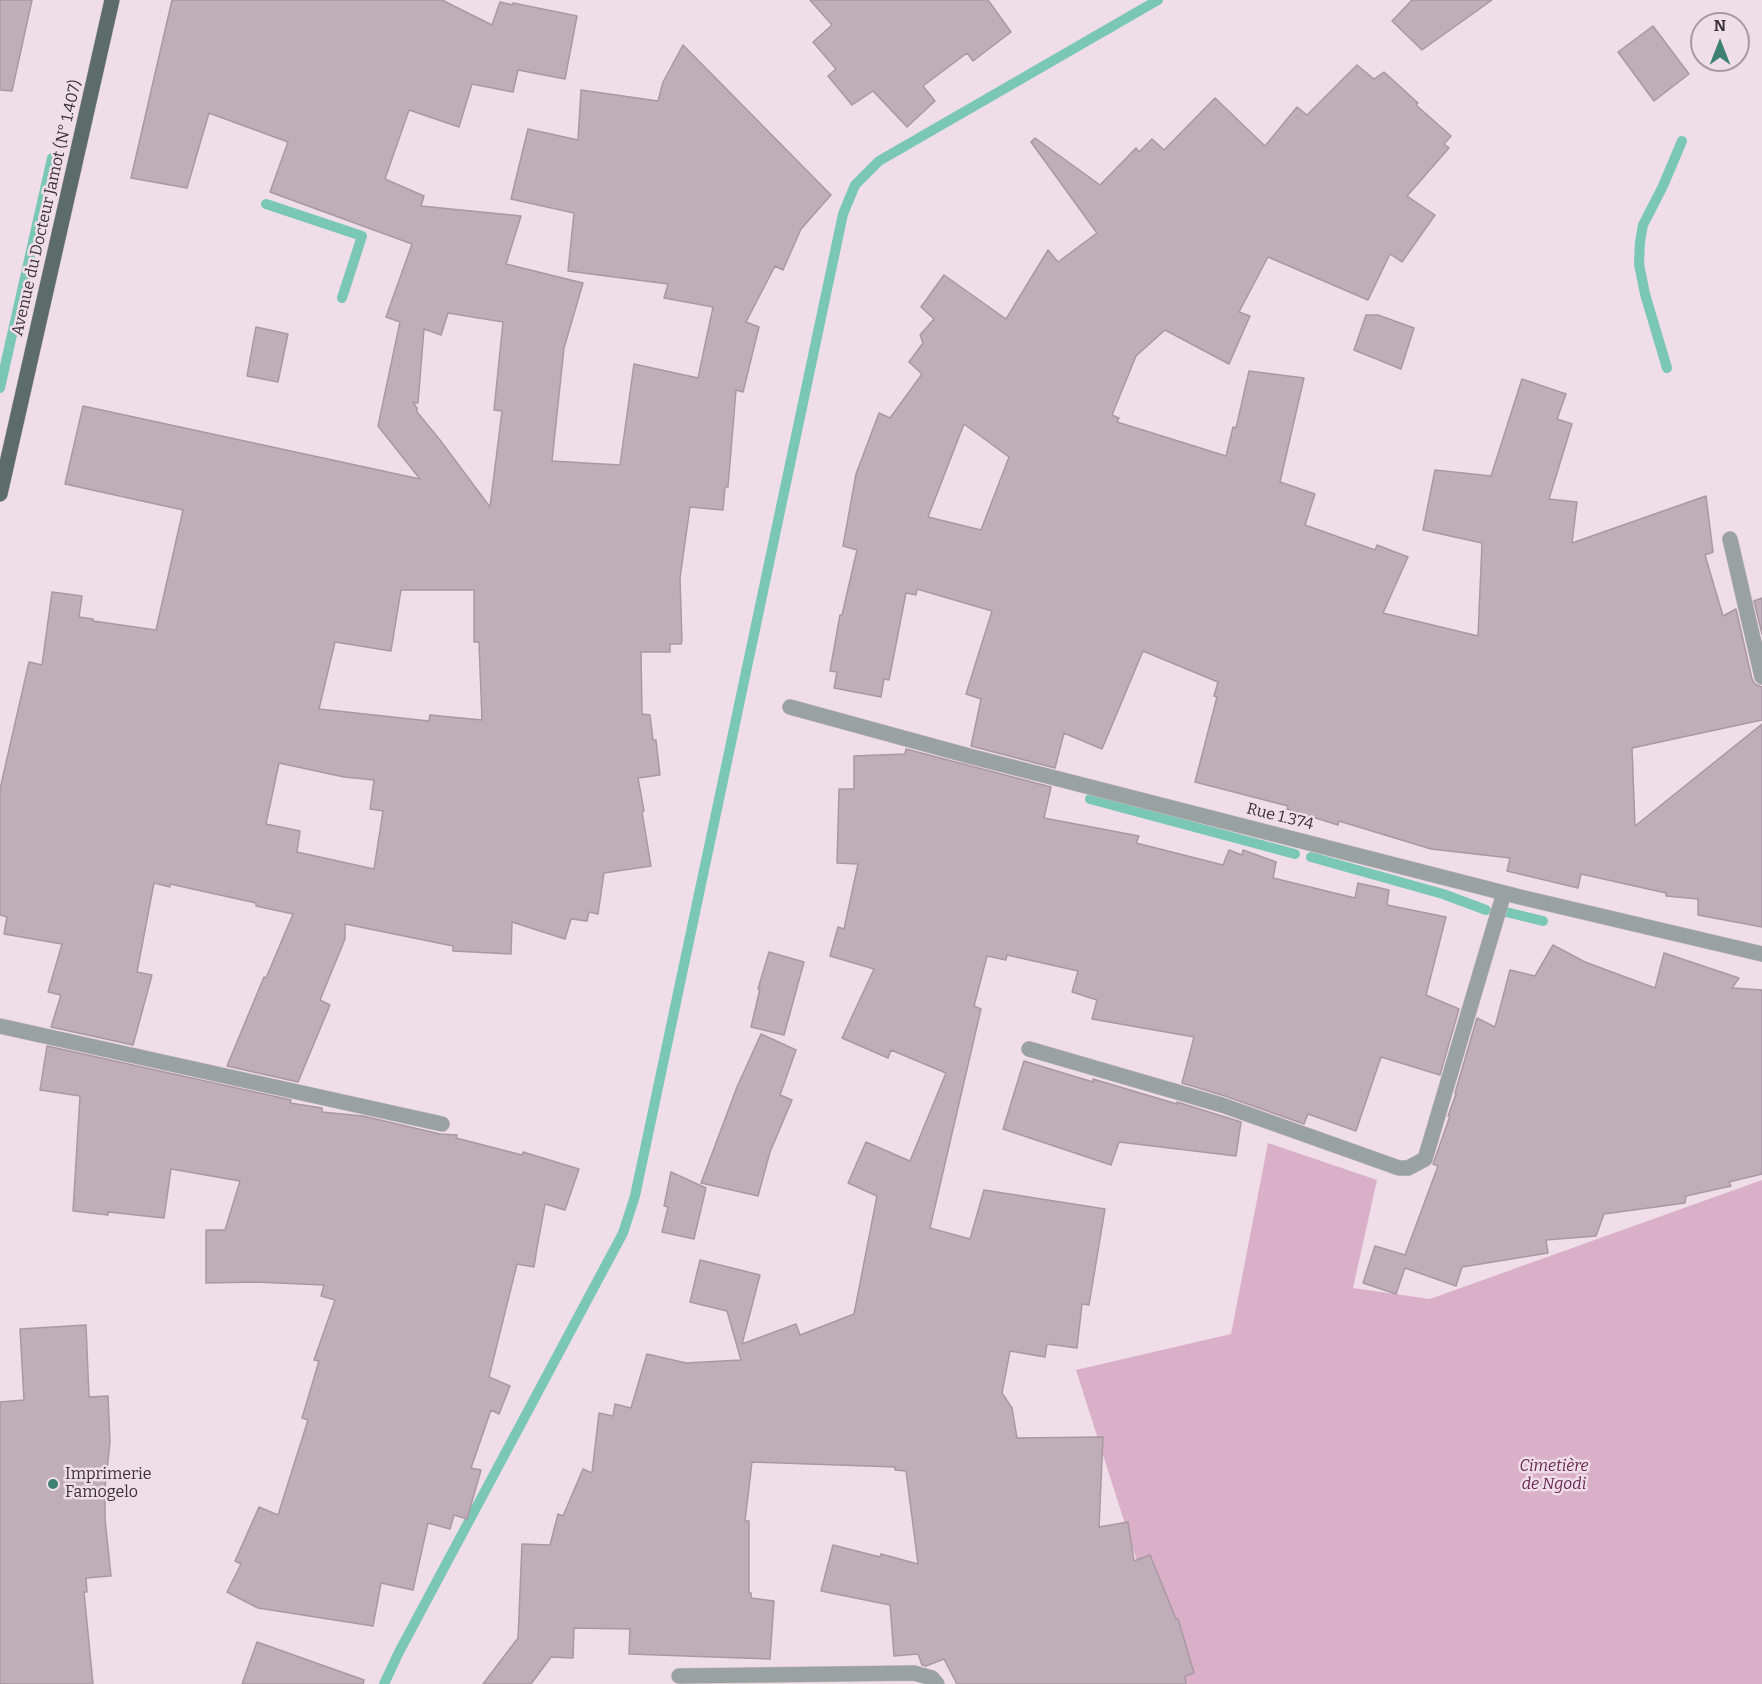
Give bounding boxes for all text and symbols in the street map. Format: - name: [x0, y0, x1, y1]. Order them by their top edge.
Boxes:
- north arrow: [1690, 12, 1750, 72]
- text: N: [1714, 16, 1726, 35]
- street label: Avenue du Docteur Jamot (N° 1.407): [8, 78, 86, 338]
- street label: Rue 1.374: [1245, 799, 1315, 835]
- park label: Cimetière de Ngodi: [1519, 1457, 1589, 1495]
- place label: Imprimerie Famogelo: [65, 1465, 151, 1503]
- marker: Imprimerie Famogelo: [46, 1477, 60, 1491]

